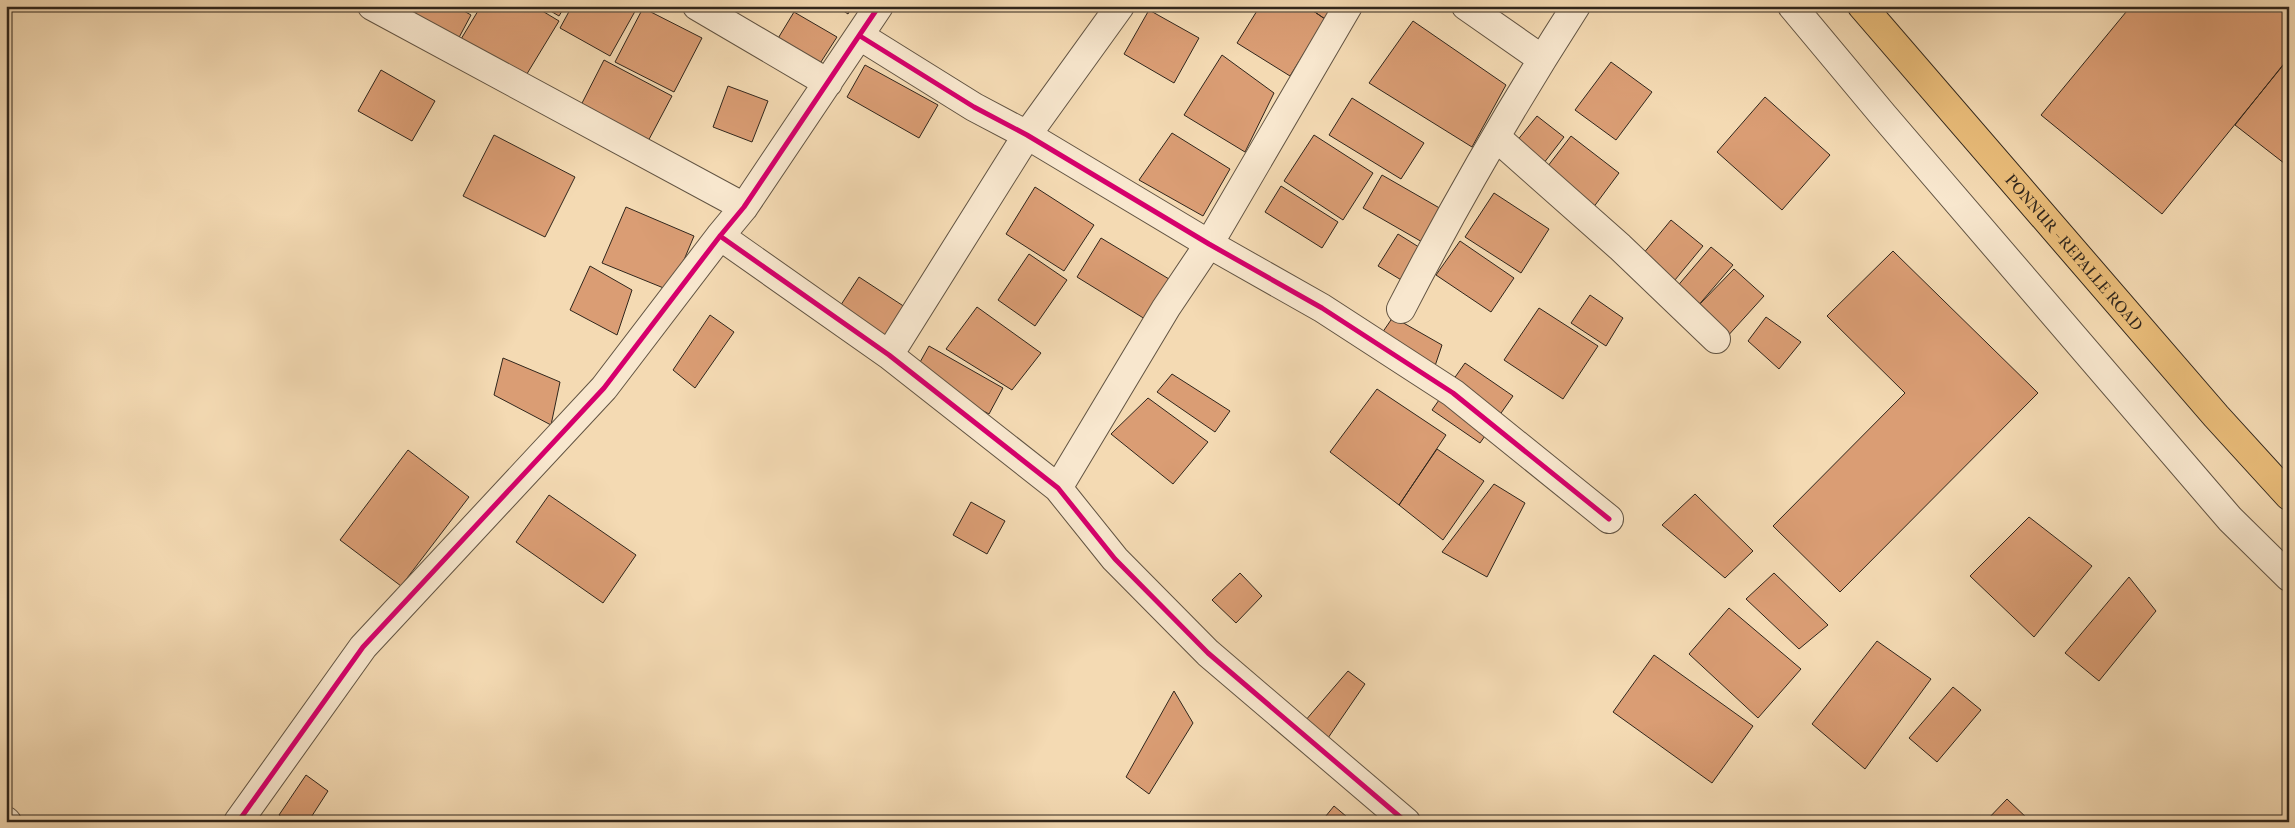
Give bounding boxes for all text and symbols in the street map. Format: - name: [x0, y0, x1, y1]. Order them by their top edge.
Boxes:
- street label: PONNUR - REPALLE ROAD: [2002, 170, 2147, 334]

